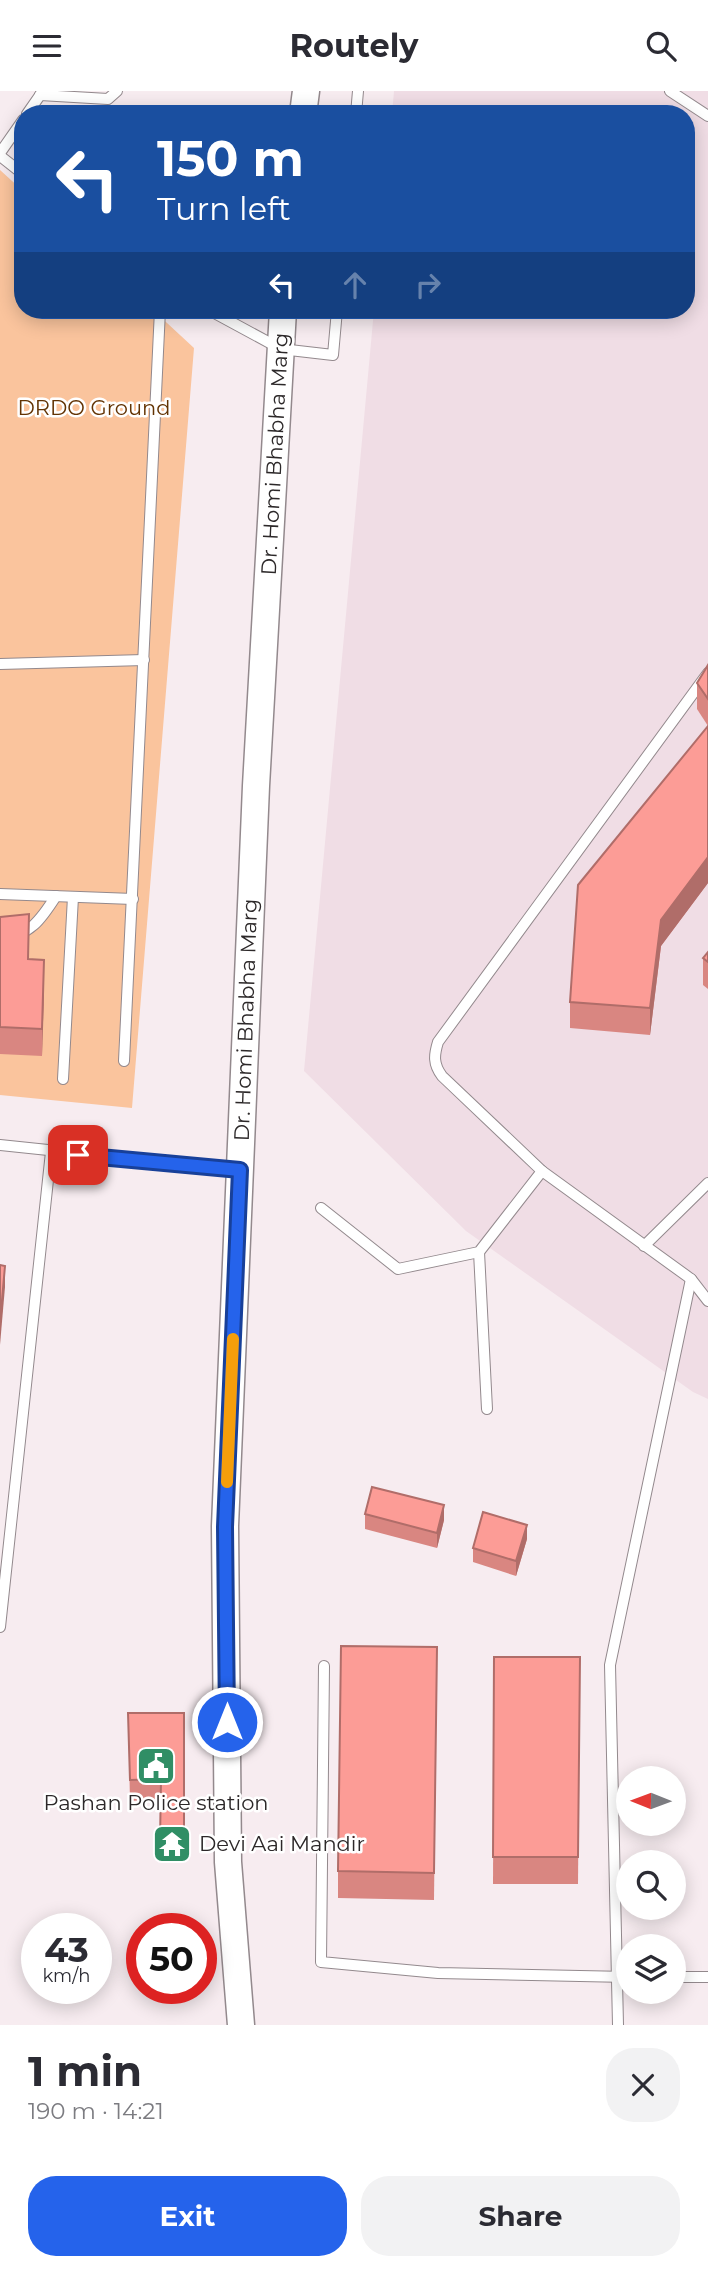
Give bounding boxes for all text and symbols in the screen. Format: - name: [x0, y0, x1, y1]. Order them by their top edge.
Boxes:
- text: Routely: [290, 26, 418, 65]
- icon: menu: [28, 27, 66, 65]
- icon: search: [642, 27, 680, 65]
- text: 150 m: [157, 129, 304, 188]
- icon: left: [42, 133, 133, 224]
- text: Turn left: [157, 189, 291, 228]
- icon: left: [263, 266, 301, 304]
- icon: ahead: [336, 266, 374, 304]
- icon: right: [409, 266, 447, 304]
- street label: Dr. Homi Bhabha Marg: [256, 332, 293, 576]
- park label: DRDO Ground: [17, 395, 171, 420]
- street label: Dr. Homi Bhabha Marg: [229, 898, 262, 1142]
- pin: [48, 1125, 108, 1185]
- icon: arrive: [59, 1136, 97, 1174]
- position arrow: [190, 1685, 264, 1759]
- public building icon: Pashan Police station: [135, 1745, 177, 1787]
- north arrow: [616, 1766, 686, 1836]
- map controls: [616, 1766, 686, 2004]
- place label: Pashan Police station: [43, 1790, 269, 1815]
- temple icon: Devi Aai Mandir: [151, 1823, 193, 1865]
- place label: Devi Aai Mandir: [199, 1831, 365, 1856]
- button: search: [616, 1850, 686, 1920]
- speed limit sign: 50: [126, 1913, 217, 2004]
- text: 43: [44, 1928, 89, 1971]
- button: layers: [616, 1934, 686, 2004]
- text: km/h: [42, 1965, 91, 1987]
- text: 1 min: [28, 2045, 142, 2097]
- button: close: [606, 2048, 680, 2122]
- text: 190 m · 14:21: [28, 2097, 164, 2125]
- button: Exit: [28, 2176, 347, 2256]
- button: Share: [361, 2176, 680, 2256]

